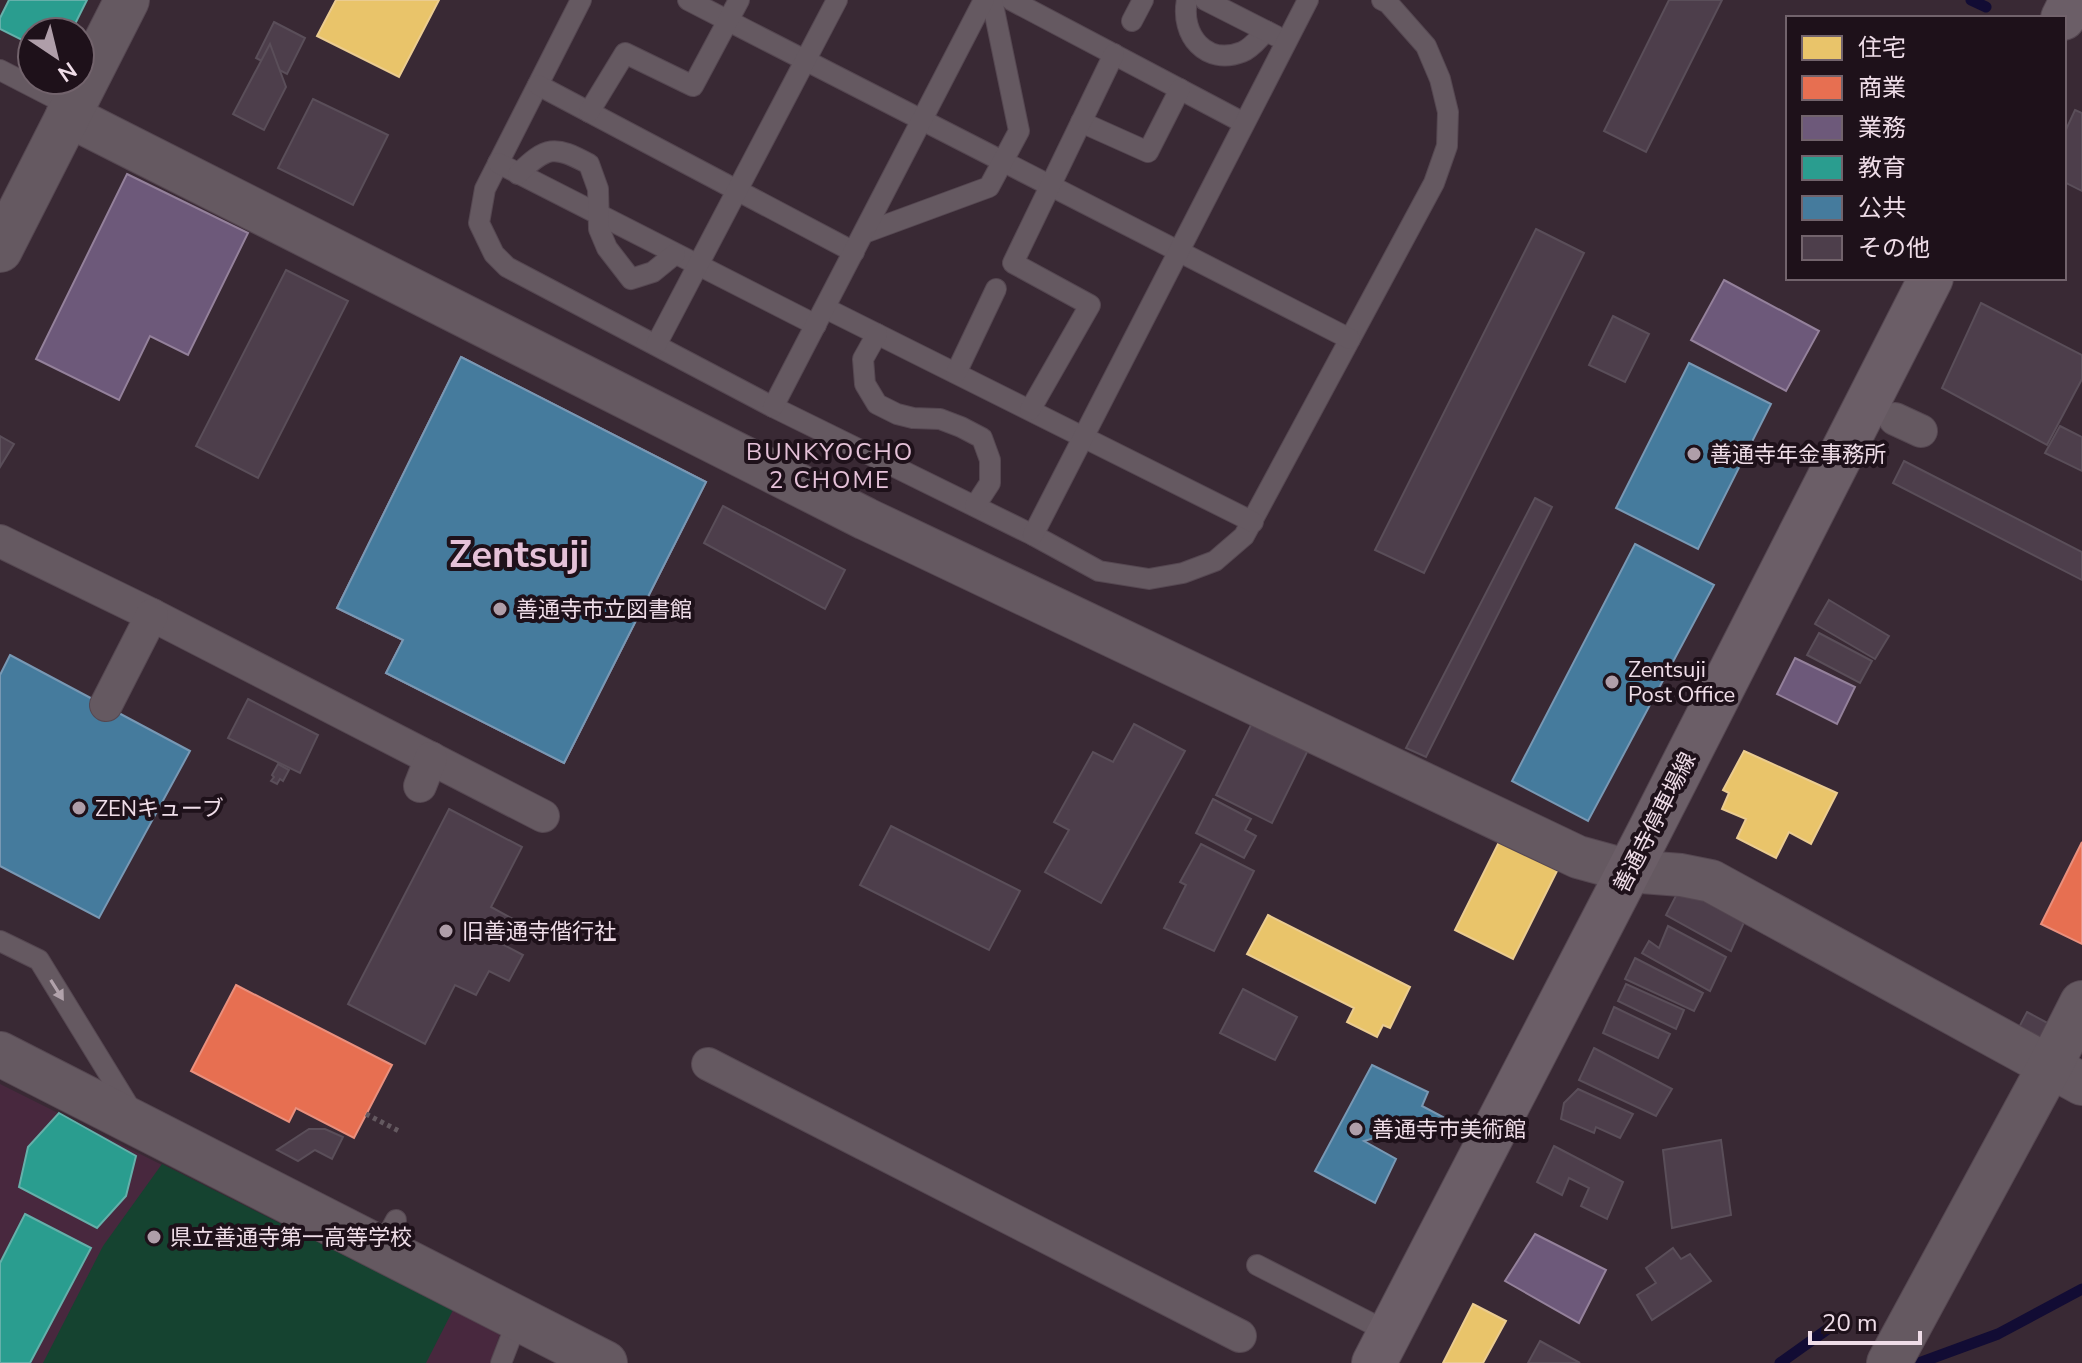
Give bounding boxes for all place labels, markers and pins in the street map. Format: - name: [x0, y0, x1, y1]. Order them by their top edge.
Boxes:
- place label: 善通寺年金事務所: [1710, 440, 1886, 470]
- marker: 善通寺年金事務所: [1685, 445, 1703, 463]
- place label: 善通寺市立図書館: [516, 595, 692, 625]
- marker: 善通寺市立図書館: [491, 600, 509, 618]
- place label: Zentsuji Post Office: [1628, 655, 1735, 710]
- marker: Zentsuji Post Office: [1603, 673, 1621, 691]
- place label: ZENキューブ: [95, 794, 224, 824]
- marker: ZENキューブ: [70, 799, 88, 817]
- place label: 旧善通寺偕行社: [462, 917, 616, 947]
- marker: 旧善通寺偕行社: [437, 922, 455, 940]
- place label: 善通寺市美術館: [1372, 1115, 1526, 1145]
- marker: 善通寺市美術館: [1347, 1120, 1365, 1138]
- place label: 県立善通寺第一高等学校: [170, 1223, 412, 1253]
- marker: 県立善通寺第一高等学校: [145, 1228, 163, 1246]

